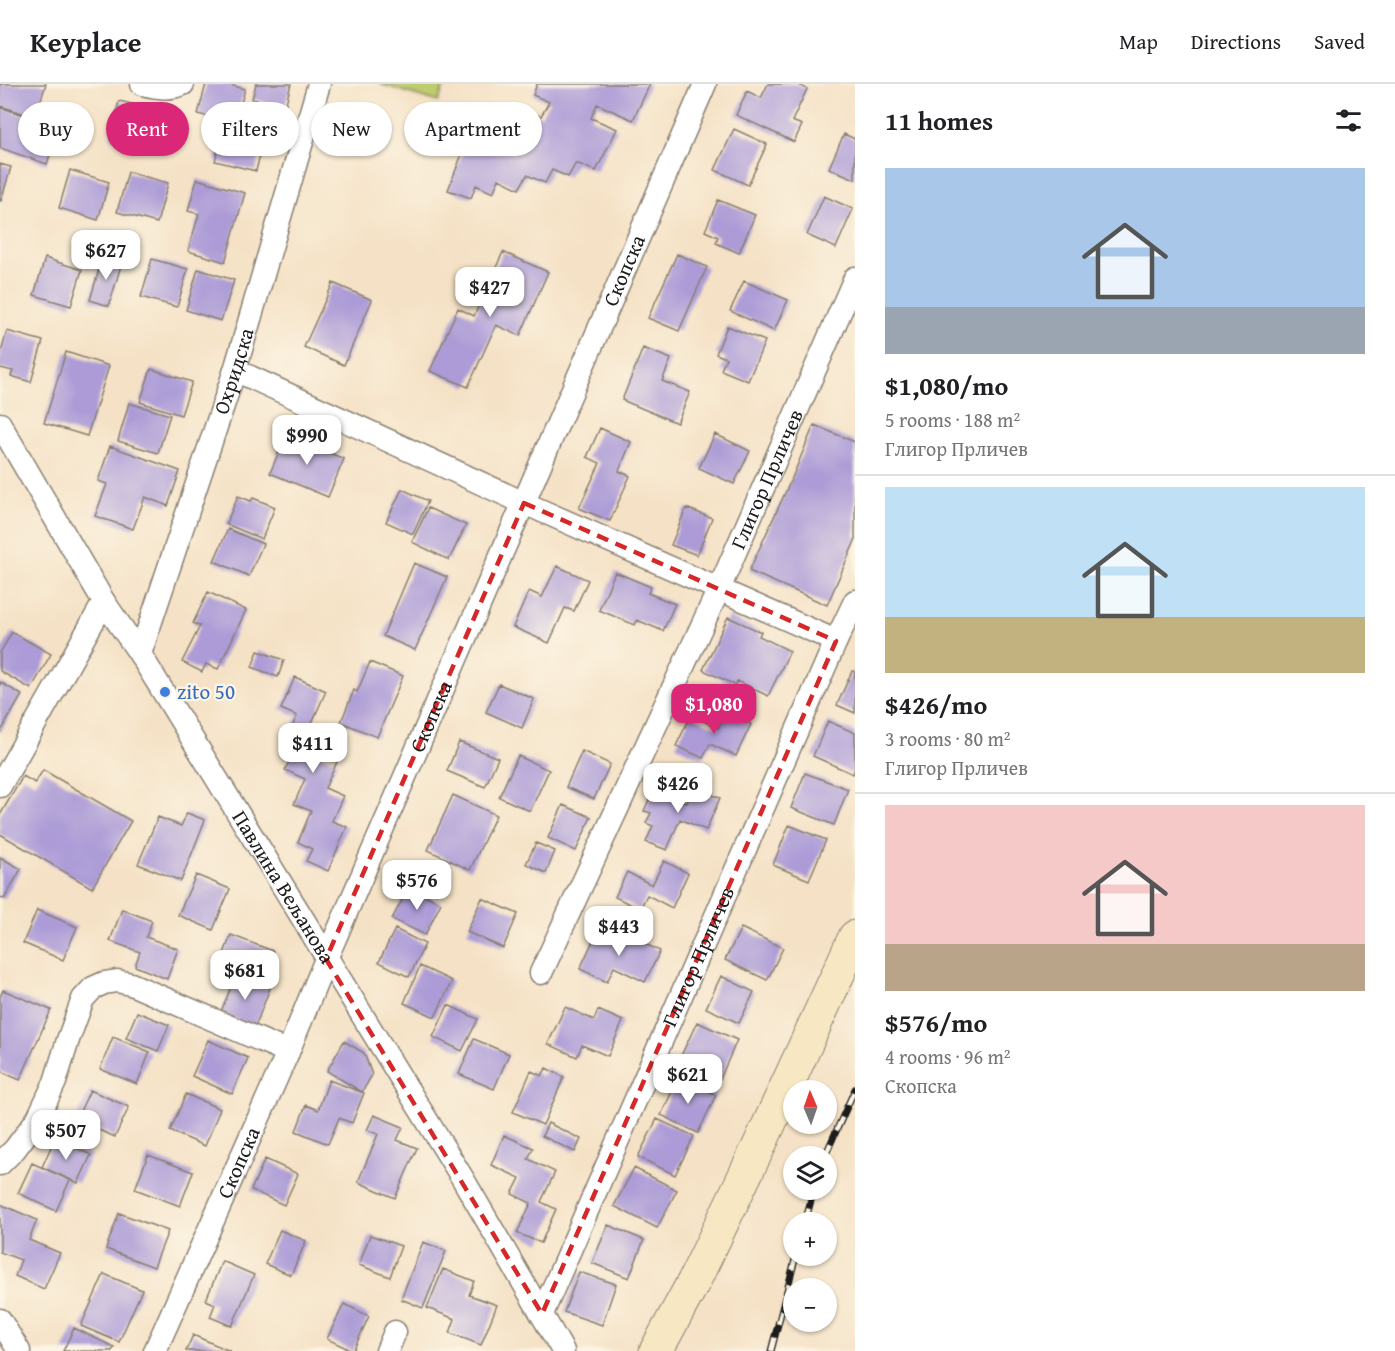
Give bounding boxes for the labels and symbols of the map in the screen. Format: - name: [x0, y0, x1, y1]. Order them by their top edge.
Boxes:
- pin: $627: [70, 230, 142, 281]
- street label: Скопска: [595, 230, 653, 311]
- pin: $427: [454, 267, 526, 318]
- street label: Охридска: [205, 324, 262, 418]
- street label: Глигор Прличев: [722, 404, 811, 554]
- pin: $990: [271, 415, 343, 466]
- place label: zito 50: [177, 676, 235, 707]
- street label: Скопска: [401, 676, 460, 757]
- pin: $1,080: [665, 684, 763, 735]
- marker: zito 50: [158, 685, 172, 699]
- pin: $411: [277, 723, 349, 774]
- pin: $426: [642, 763, 714, 814]
- street label: Павлина Вељанова: [225, 804, 343, 969]
- pin: $576: [381, 860, 453, 911]
- street label: Глигор Прличев: [653, 881, 742, 1031]
- pin: $443: [583, 906, 655, 957]
- pin: $681: [209, 950, 281, 1001]
- pin: $621: [652, 1054, 724, 1105]
- north arrow: [783, 1080, 837, 1134]
- pin: $507: [30, 1110, 102, 1161]
- street label: Скопска: [209, 1122, 268, 1203]

